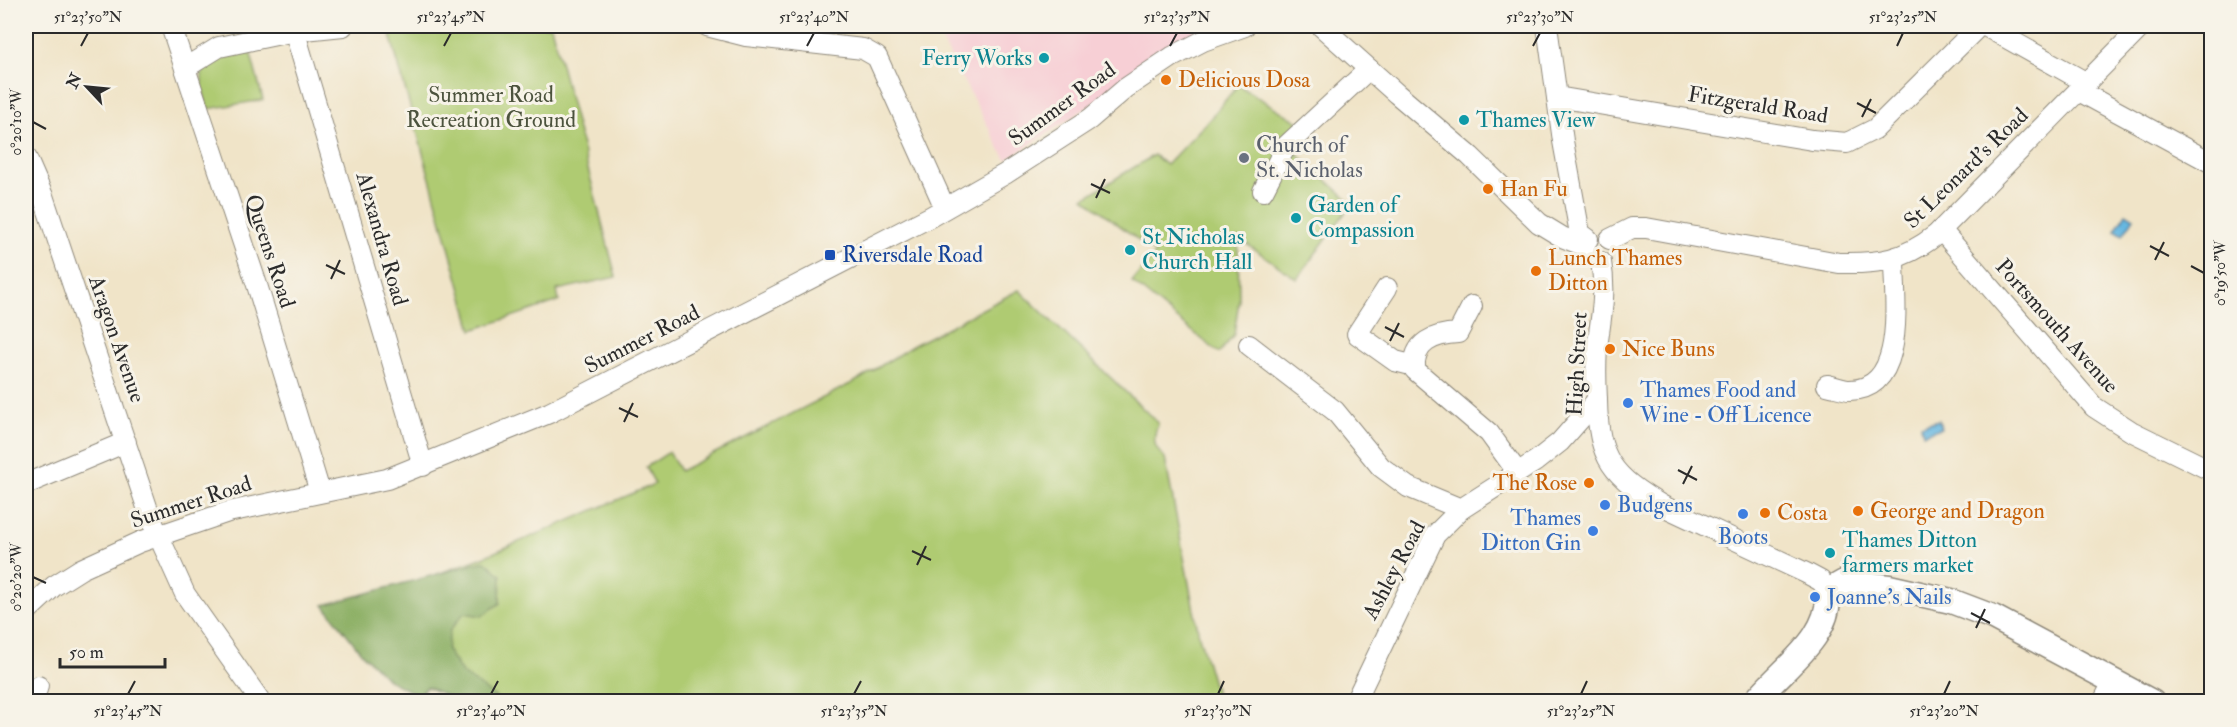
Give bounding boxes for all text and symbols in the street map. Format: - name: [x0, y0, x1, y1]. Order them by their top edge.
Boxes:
- text: 51°23'50"N: [54, 8, 123, 27]
- text: 51°23'45"N: [416, 8, 486, 27]
- text: 51°23'40"N: [779, 8, 850, 27]
- text: 51°23'35"N: [1144, 8, 1211, 27]
- text: 51°23'30"N: [1506, 8, 1575, 27]
- text: 51°23'25"N: [1869, 8, 1938, 27]
- place label: Ferry Works: [922, 44, 1032, 72]
- marker: Ferry Works: [1037, 51, 1051, 65]
- street label: Summer Road: [1003, 56, 1121, 152]
- north arrow: [57, 57, 117, 117]
- place label: Delicious Dosa: [1178, 66, 1311, 94]
- text: N: [62, 69, 87, 93]
- marker: Delicious Dosa: [1159, 73, 1173, 87]
- street label: Fitzgerald Road: [1686, 80, 1830, 130]
- park label: Summer Road Recreation Ground: [406, 81, 576, 134]
- text: 0°20'10"W: [7, 88, 26, 155]
- street label: St Leonard's Road: [1898, 101, 2034, 234]
- place label: Thames View: [1476, 106, 1596, 134]
- marker: Thames View: [1457, 113, 1471, 127]
- place label: Church of St. Nicholas: [1256, 131, 1363, 184]
- marker: Church of St. Nicholas: [1237, 151, 1251, 165]
- street label: Alexandra Road: [349, 168, 414, 309]
- place label: Han Fu: [1500, 175, 1568, 203]
- marker: Han Fu: [1481, 182, 1495, 196]
- street label: Queens Road: [238, 191, 302, 312]
- place label: Garden of Compassion: [1308, 191, 1415, 245]
- marker: Garden of Compassion: [1289, 211, 1303, 225]
- place label: St Nicholas Church Hall: [1142, 223, 1253, 276]
- text: 0°19'50"W: [2211, 239, 2230, 306]
- place label: Riversdale Road: [842, 241, 983, 269]
- marker: St Nicholas Church Hall: [1123, 243, 1137, 257]
- place label: Lunch Thames Ditton: [1548, 244, 1682, 297]
- marker: Riversdale Road: [823, 248, 837, 262]
- street label: Portsmouth Avenue: [1989, 253, 2125, 399]
- marker: Lunch Thames Ditton: [1529, 264, 1543, 278]
- street label: Aragon Avenue: [82, 271, 152, 406]
- street label: Summer Road: [580, 298, 704, 380]
- street label: High Street: [1560, 311, 1594, 417]
- place label: Nice Buns: [1622, 335, 1715, 363]
- marker: Nice Buns: [1603, 342, 1617, 356]
- place label: Thames Food and Wine - Off Licence: [1639, 376, 1812, 429]
- marker: Thames Food and Wine - Off Licence: [1621, 396, 1635, 410]
- street label: Summer Road: [127, 469, 255, 535]
- place label: The Rose: [1492, 469, 1577, 497]
- marker: The Rose: [1582, 476, 1596, 490]
- place label: Budgens: [1617, 491, 1693, 519]
- place label: George and Dragon: [1870, 497, 2045, 525]
- marker: Budgens: [1598, 498, 1612, 512]
- place label: Costa: [1777, 499, 1828, 527]
- place label: Thames Ditton Gin: [1481, 504, 1581, 557]
- marker: George and Dragon: [1851, 504, 1865, 518]
- marker: Costa: [1758, 506, 1772, 520]
- marker: Boots: [1736, 507, 1750, 521]
- street label: Ashley Road: [1356, 516, 1432, 625]
- place label: Boots: [1718, 523, 1768, 551]
- marker: Thames Ditton Gin: [1586, 524, 1600, 538]
- place label: Thames Ditton farmers market: [1842, 526, 1977, 579]
- text: 0°20'20"W: [7, 542, 26, 612]
- marker: Thames Ditton farmers market: [1823, 546, 1837, 560]
- place label: Joanne's Nails: [1826, 583, 1952, 611]
- marker: Joanne's Nails: [1808, 590, 1822, 604]
- scale bar: [60, 631, 165, 669]
- text: 50 m: [69, 641, 104, 664]
- text: 51°23'45"N: [93, 702, 163, 721]
- text: 51°23'40"N: [456, 702, 527, 721]
- text: 51°23'35"N: [821, 702, 888, 721]
- text: 51°23'30"N: [1184, 702, 1253, 721]
- text: 51°23'25"N: [1547, 702, 1616, 721]
- text: 51°23'20"N: [1909, 702, 1979, 721]

